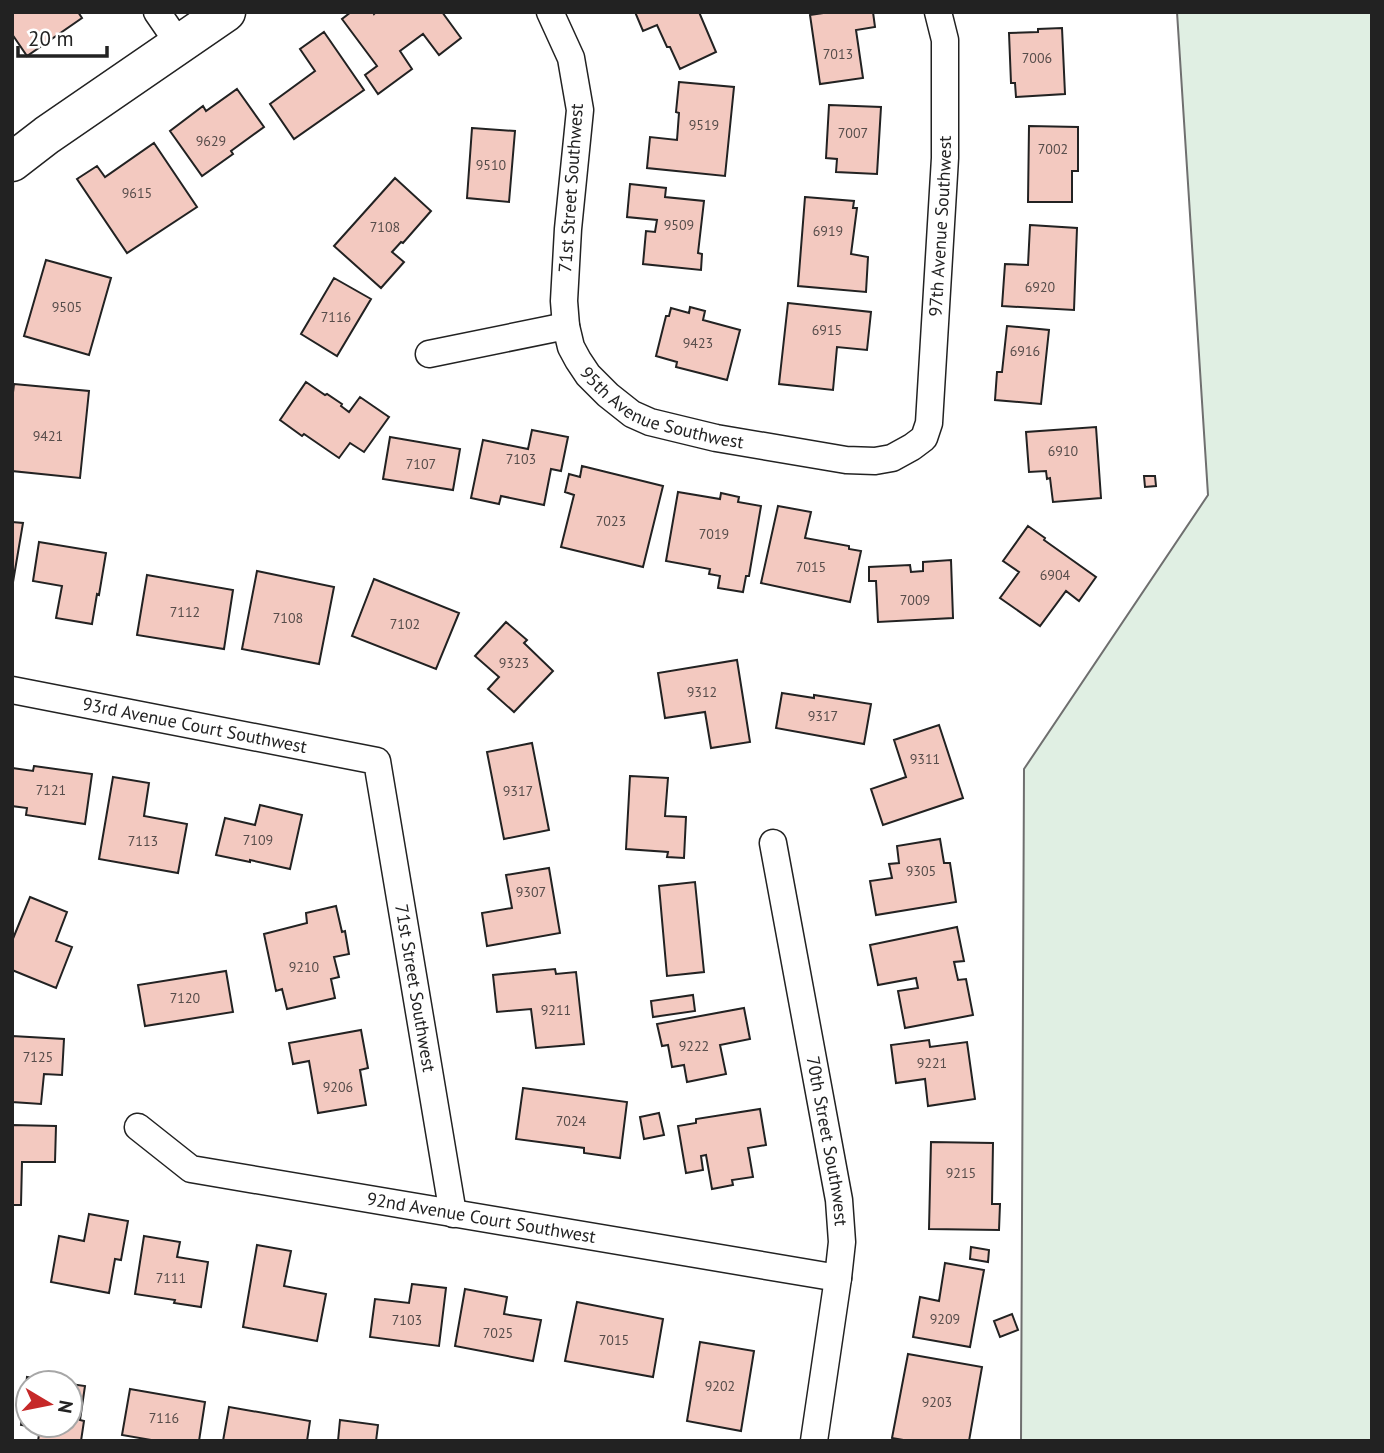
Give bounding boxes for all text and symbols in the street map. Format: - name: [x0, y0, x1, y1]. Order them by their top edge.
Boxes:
- scale bar: [18, 14, 107, 58]
- text: 20 m: [28, 25, 74, 52]
- house number: 7013: [823, 45, 853, 63]
- house number: 7006: [1022, 49, 1052, 67]
- street label: 71st Street Southwest: [553, 103, 588, 273]
- house number: 9519: [689, 116, 719, 134]
- house number: 7007: [838, 124, 868, 142]
- house number: 9629: [196, 132, 226, 150]
- street label: 97th Avenue Southwest: [923, 136, 956, 317]
- house number: 7002: [1038, 140, 1068, 158]
- house number: 9510: [476, 156, 507, 174]
- house number: 9615: [122, 184, 152, 202]
- house number: 9509: [664, 216, 694, 234]
- house number: 7108: [370, 218, 400, 236]
- house number: 6919: [813, 222, 843, 240]
- house number: 6920: [1025, 278, 1056, 296]
- house number: 9505: [52, 298, 82, 316]
- house number: 7116: [321, 308, 351, 326]
- house number: 6915: [812, 321, 842, 339]
- house number: 9423: [683, 334, 713, 352]
- house number: 6916: [1010, 342, 1040, 360]
- street label: 95th Avenue Southwest: [575, 362, 745, 453]
- house number: 9421: [33, 427, 63, 445]
- house number: 6910: [1048, 442, 1079, 460]
- house number: 7103: [506, 450, 536, 468]
- house number: 7107: [406, 455, 436, 473]
- house number: 7023: [596, 512, 626, 530]
- house number: 7019: [699, 525, 729, 543]
- house number: 7015: [796, 558, 826, 576]
- house number: 6904: [1040, 566, 1071, 584]
- house number: 7009: [900, 591, 930, 609]
- house number: 7112: [170, 603, 200, 621]
- house number: 7108: [273, 609, 303, 627]
- house number: 7102: [390, 615, 420, 633]
- house number: 9323: [499, 654, 529, 672]
- house number: 9312: [687, 683, 717, 701]
- street label: 93rd Avenue Court Southwest: [81, 692, 309, 758]
- house number: 9317: [808, 707, 838, 725]
- house number: 9311: [910, 750, 940, 768]
- house number: 7121: [36, 781, 66, 799]
- house number: 9317: [503, 782, 533, 800]
- house number: 7109: [243, 831, 273, 849]
- house number: 7113: [128, 832, 158, 850]
- house number: 9305: [906, 862, 936, 880]
- house number: 9307: [516, 883, 546, 901]
- street label: 71st Street Southwest: [390, 902, 441, 1074]
- house number: 9210: [289, 958, 320, 976]
- house number: 7120: [170, 989, 201, 1007]
- house number: 9211: [541, 1001, 571, 1019]
- house number: 9222: [679, 1037, 709, 1055]
- house number: 7125: [23, 1048, 53, 1066]
- street label: 70th Street Southwest: [802, 1054, 853, 1227]
- house number: 9221: [917, 1054, 947, 1072]
- house number: 9206: [323, 1078, 353, 1096]
- house number: 7024: [556, 1112, 587, 1130]
- house number: 9215: [946, 1164, 976, 1182]
- street label: 92nd Avenue Court Southwest: [365, 1187, 598, 1248]
- house number: 7111: [156, 1269, 186, 1287]
- house number: 9209: [930, 1310, 960, 1328]
- house number: 7103: [392, 1311, 422, 1329]
- house number: 7025: [483, 1324, 513, 1342]
- house number: 7015: [599, 1331, 629, 1349]
- north arrow: [14, 1369, 84, 1439]
- house number: 9202: [705, 1377, 735, 1395]
- house number: 9203: [922, 1393, 952, 1411]
- text: N: [53, 1399, 79, 1415]
- house number: 7116: [149, 1409, 179, 1427]

